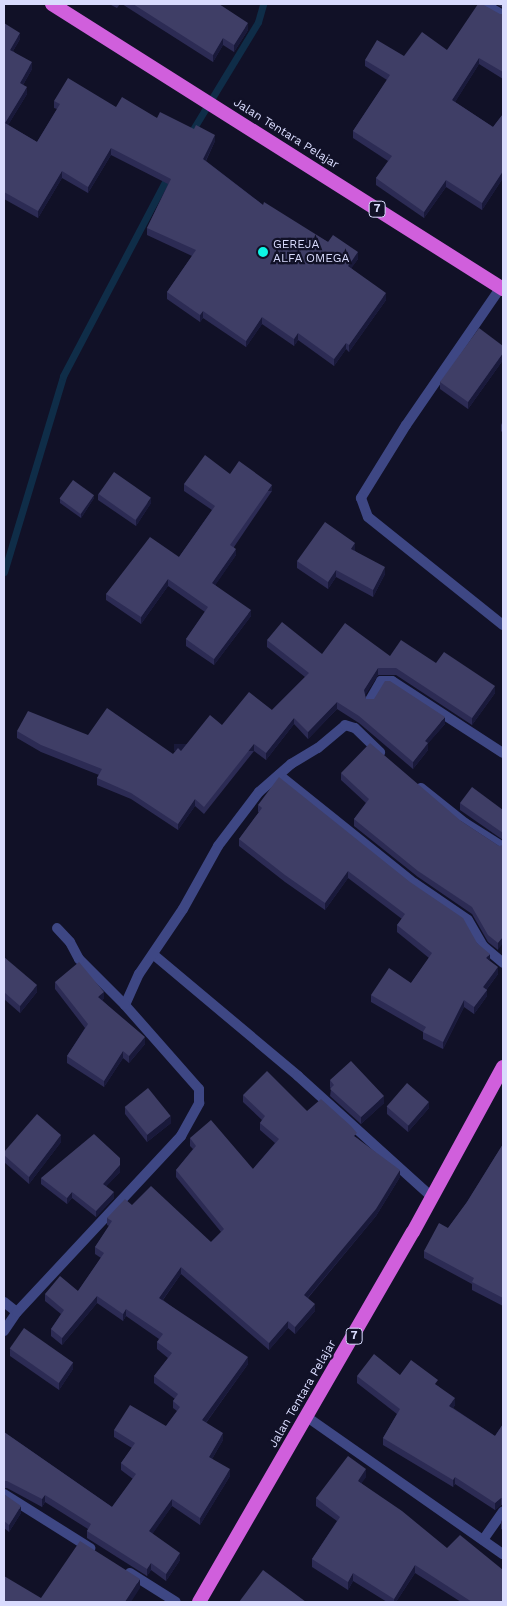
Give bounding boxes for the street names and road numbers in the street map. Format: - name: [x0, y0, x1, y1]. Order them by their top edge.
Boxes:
- street label: Jalan Tentara Pelajar: [230, 95, 342, 173]
- road number: 7: [368, 200, 386, 218]
- road number: 7: [345, 1328, 363, 1344]
- street label: Jalan Tentara Pelajar: [266, 1337, 340, 1451]

